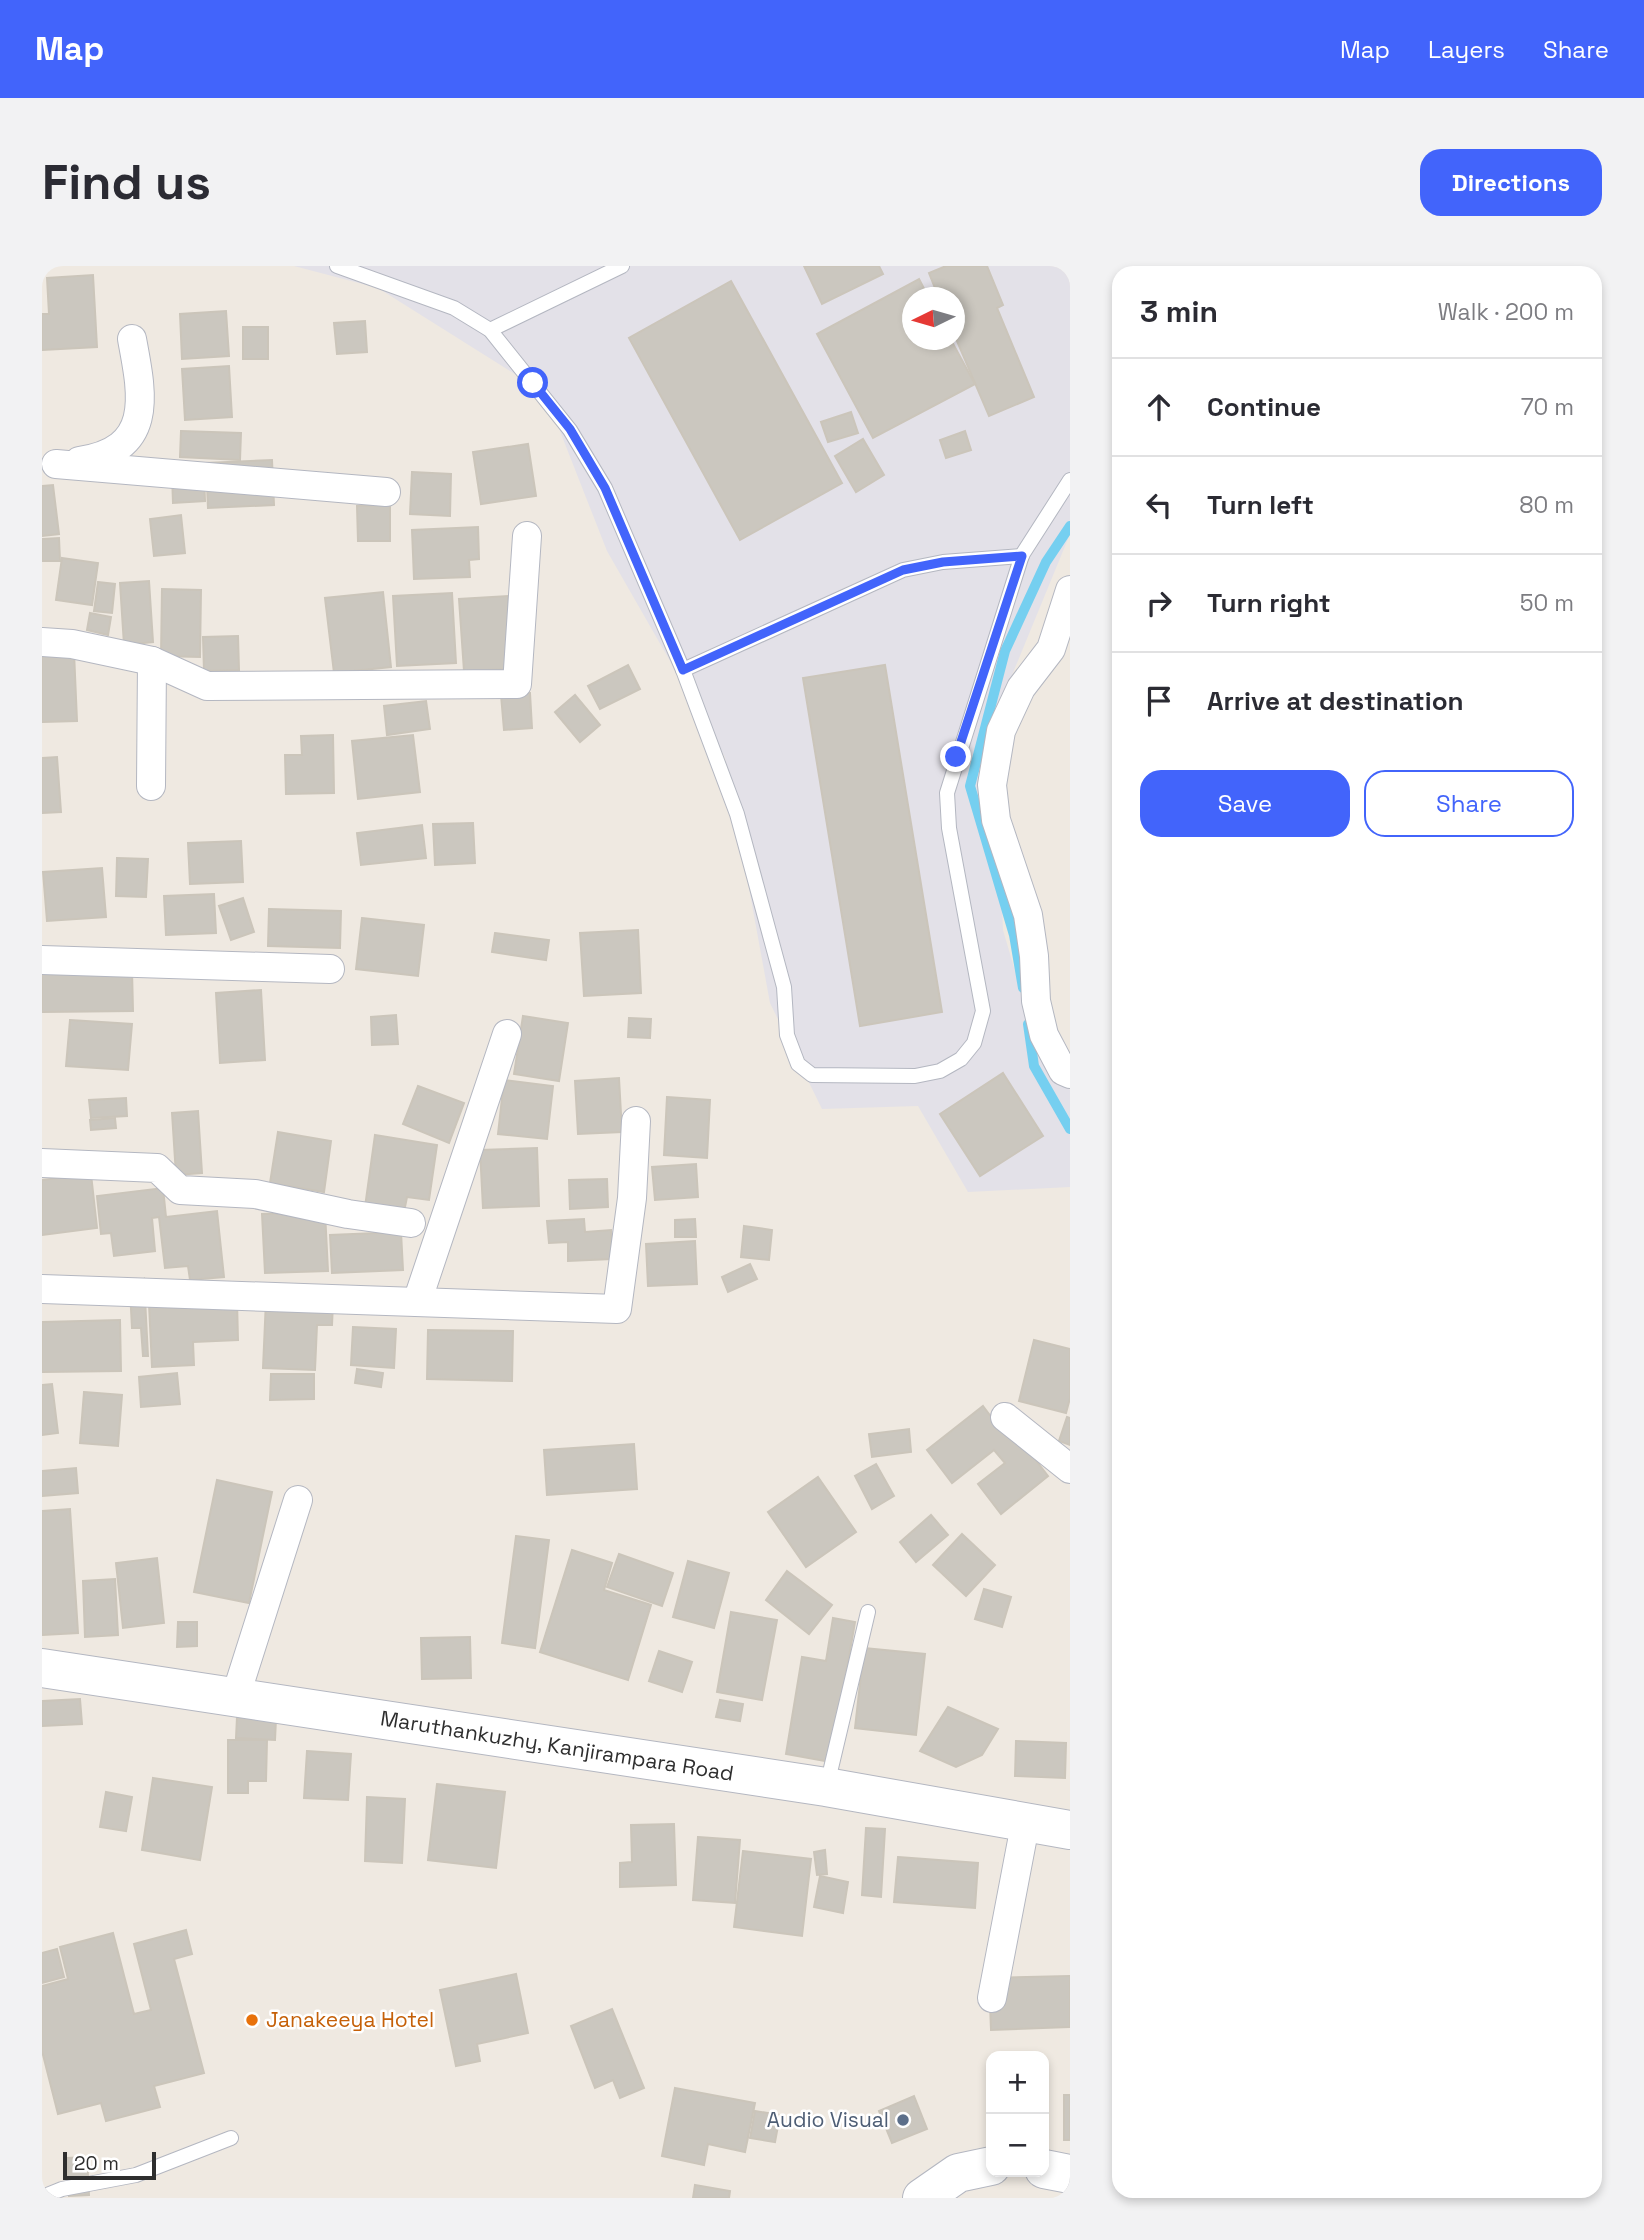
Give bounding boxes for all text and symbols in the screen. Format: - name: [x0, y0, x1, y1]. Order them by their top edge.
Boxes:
- text: Map: [35, 28, 104, 70]
- text: Map: [1340, 34, 1390, 65]
- text: Layers: [1428, 34, 1505, 65]
- text: Share: [1543, 34, 1609, 65]
- button: Directions: [1420, 149, 1602, 216]
- text: Find us: [42, 151, 211, 213]
- north arrow: [902, 287, 965, 350]
- text: 3 min: [1140, 292, 1218, 331]
- text: Walk · 200 m: [1438, 297, 1574, 327]
- route start: [517, 367, 548, 398]
- icon: ahead: [1140, 388, 1178, 426]
- text: Continue: [1207, 390, 1321, 424]
- text: 70 m: [1521, 392, 1574, 422]
- icon: left: [1140, 486, 1178, 524]
- text: Turn left: [1207, 488, 1314, 522]
- text: 80 m: [1519, 490, 1574, 520]
- icon: right: [1140, 584, 1178, 622]
- text: Turn right: [1207, 586, 1331, 620]
- text: 50 m: [1520, 588, 1574, 618]
- icon: arrive: [1140, 682, 1178, 720]
- text: Arrive at destination: [1207, 684, 1464, 718]
- route end: [940, 741, 971, 772]
- button: Save: [1140, 770, 1350, 837]
- button: Share: [1364, 770, 1574, 837]
- street label: Maruthankuzhy, Kanjirampara Road: [379, 1704, 736, 1787]
- place label: Janakeeya Hotel: [266, 2006, 434, 2033]
- marker: Janakeeya Hotel: [244, 2012, 260, 2028]
- map controls: [986, 2051, 1049, 2177]
- button: +: [986, 2051, 1049, 2114]
- place label: Audio Visual: [767, 2106, 889, 2133]
- marker: Audio Visual: [895, 2112, 911, 2128]
- button: −: [986, 2114, 1049, 2177]
- scale bar: [63, 2149, 156, 2181]
- text: 20 m: [74, 2151, 119, 2176]

